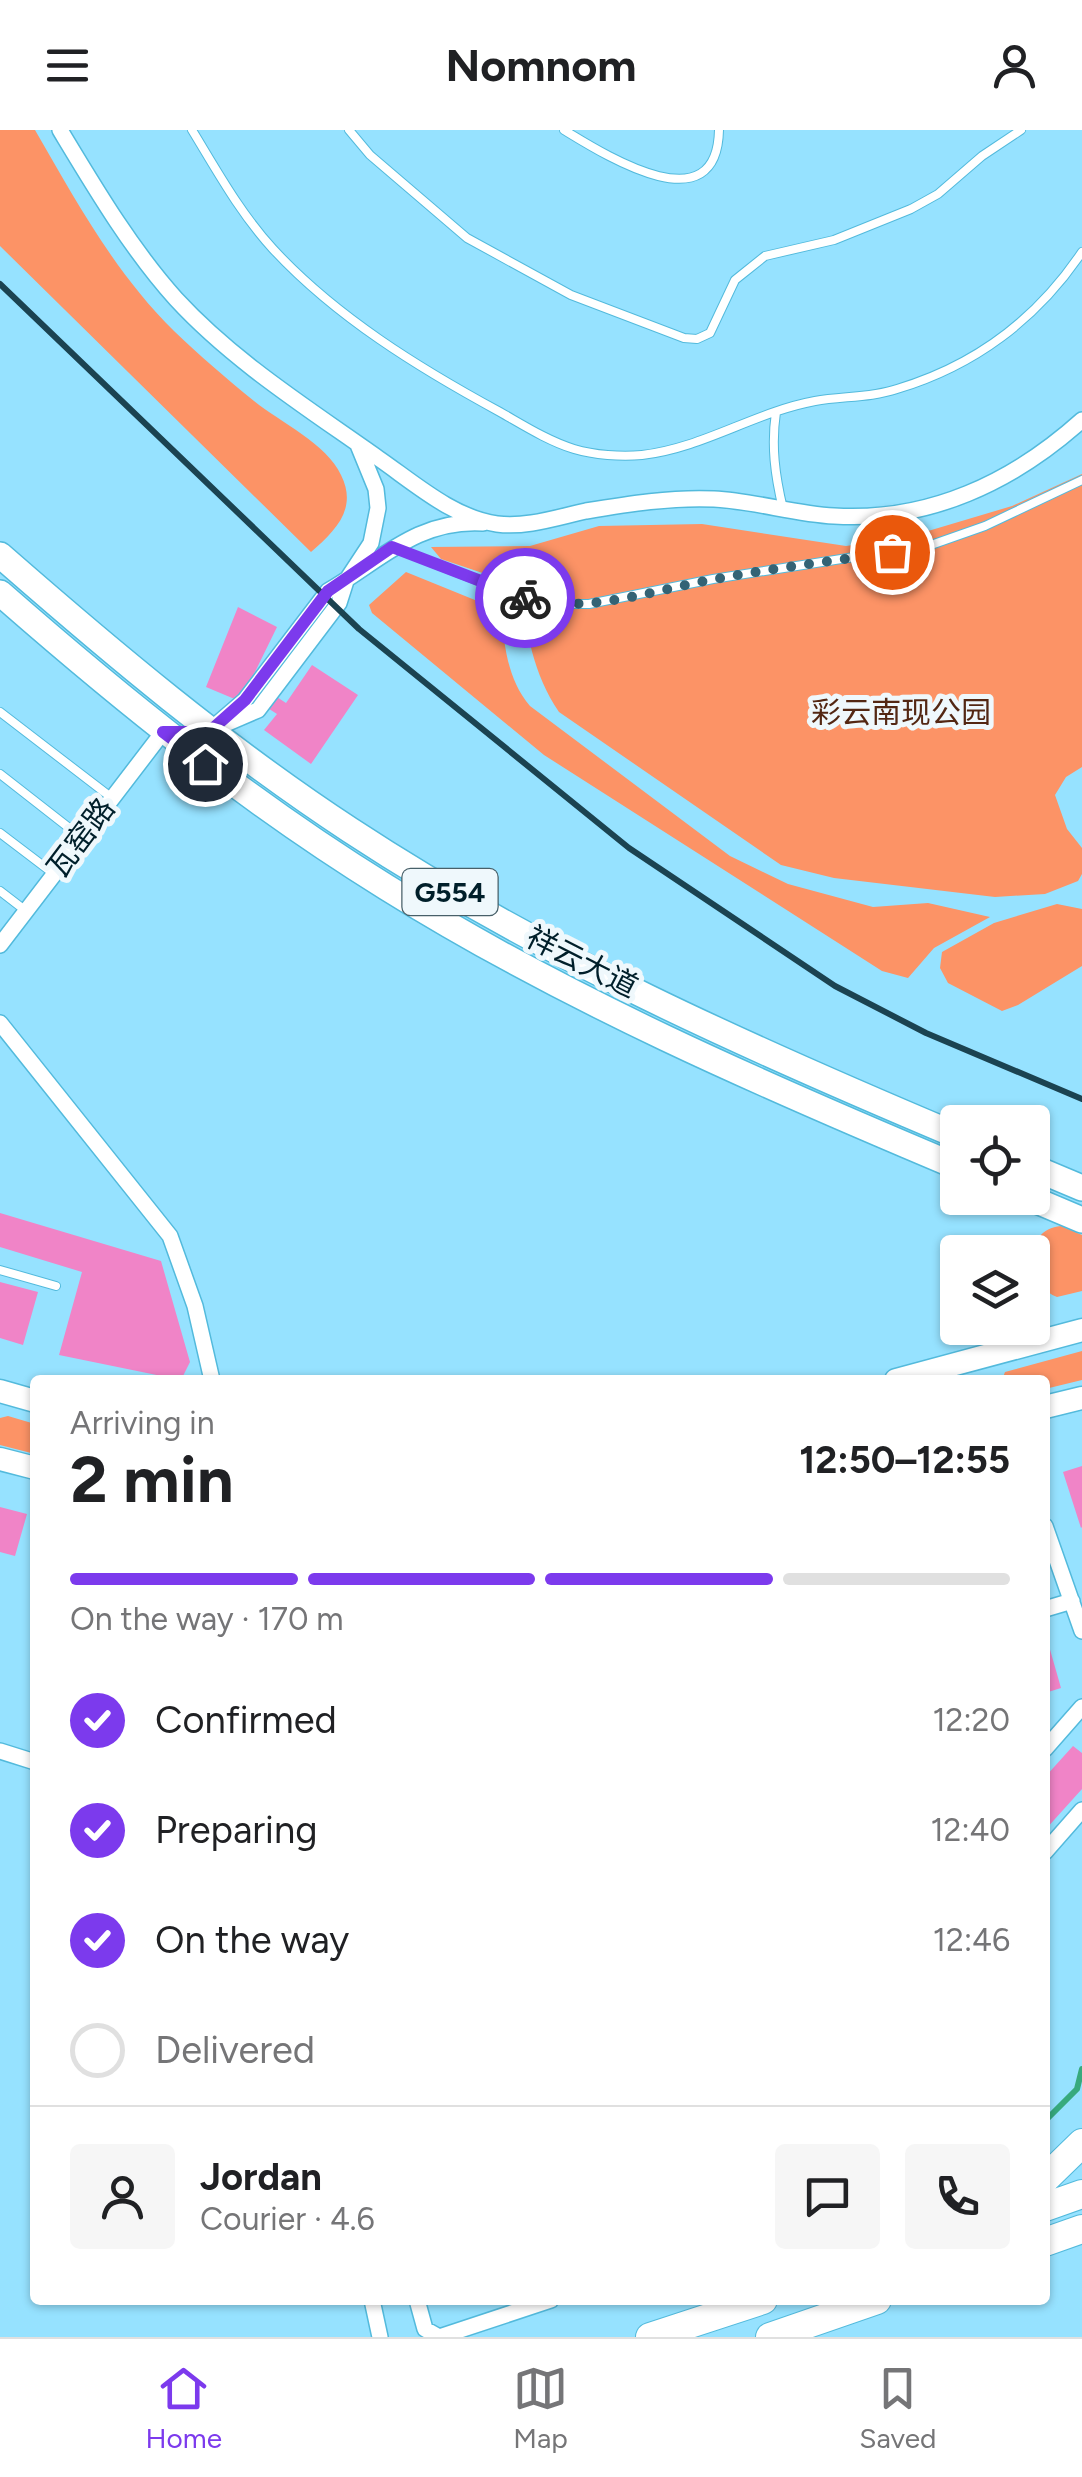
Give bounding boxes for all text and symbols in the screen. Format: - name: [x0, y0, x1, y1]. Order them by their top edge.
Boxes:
- icon: menu: [40, 38, 95, 93]
- text: Nomnom: [445, 38, 637, 92]
- icon: person: [987, 38, 1042, 93]
- pin: [850, 510, 935, 595]
- icon: bag: [865, 525, 920, 580]
- courier: [475, 548, 575, 648]
- icon: bike: [498, 571, 553, 626]
- park label: 彩云南现公园: [811, 694, 991, 731]
- pin: [163, 722, 248, 807]
- icon: home: [178, 737, 233, 792]
- street label: 瓦窑路: [39, 791, 122, 885]
- road number: G554: [402, 869, 498, 915]
- street label: 祥云大道: [520, 918, 644, 1005]
- map controls: [940, 1105, 1050, 1345]
- button: locate: [940, 1105, 1050, 1215]
- button: layers: [940, 1235, 1050, 1345]
- text: Arriving in: [70, 1404, 215, 1442]
- text: 12:50–12:55: [799, 1437, 1010, 1483]
- text: 2 min: [70, 1440, 234, 1518]
- text: On the way · 170 m: [70, 1600, 344, 1638]
- icon: check: [70, 1693, 125, 1748]
- text: Confirmed: [155, 1697, 337, 1743]
- text: 12:20: [932, 1701, 1010, 1739]
- icon: check: [70, 1803, 125, 1858]
- text: Preparing: [155, 1807, 317, 1853]
- text: 12:40: [930, 1811, 1010, 1849]
- icon: check: [70, 1913, 125, 1968]
- text: On the way: [155, 1917, 349, 1963]
- text: 12:46: [933, 1921, 1010, 1959]
- text: Delivered: [155, 2027, 315, 2073]
- button: person: [70, 2144, 175, 2249]
- button: chat: [775, 2144, 880, 2249]
- button: phone: [905, 2144, 1010, 2249]
- text: Jordan: [200, 2154, 322, 2200]
- text: Courier · 4.6: [200, 2200, 375, 2238]
- tab: Home: [146, 2361, 222, 2455]
- tab: Map: [513, 2361, 568, 2455]
- tab: Saved: [859, 2361, 936, 2455]

